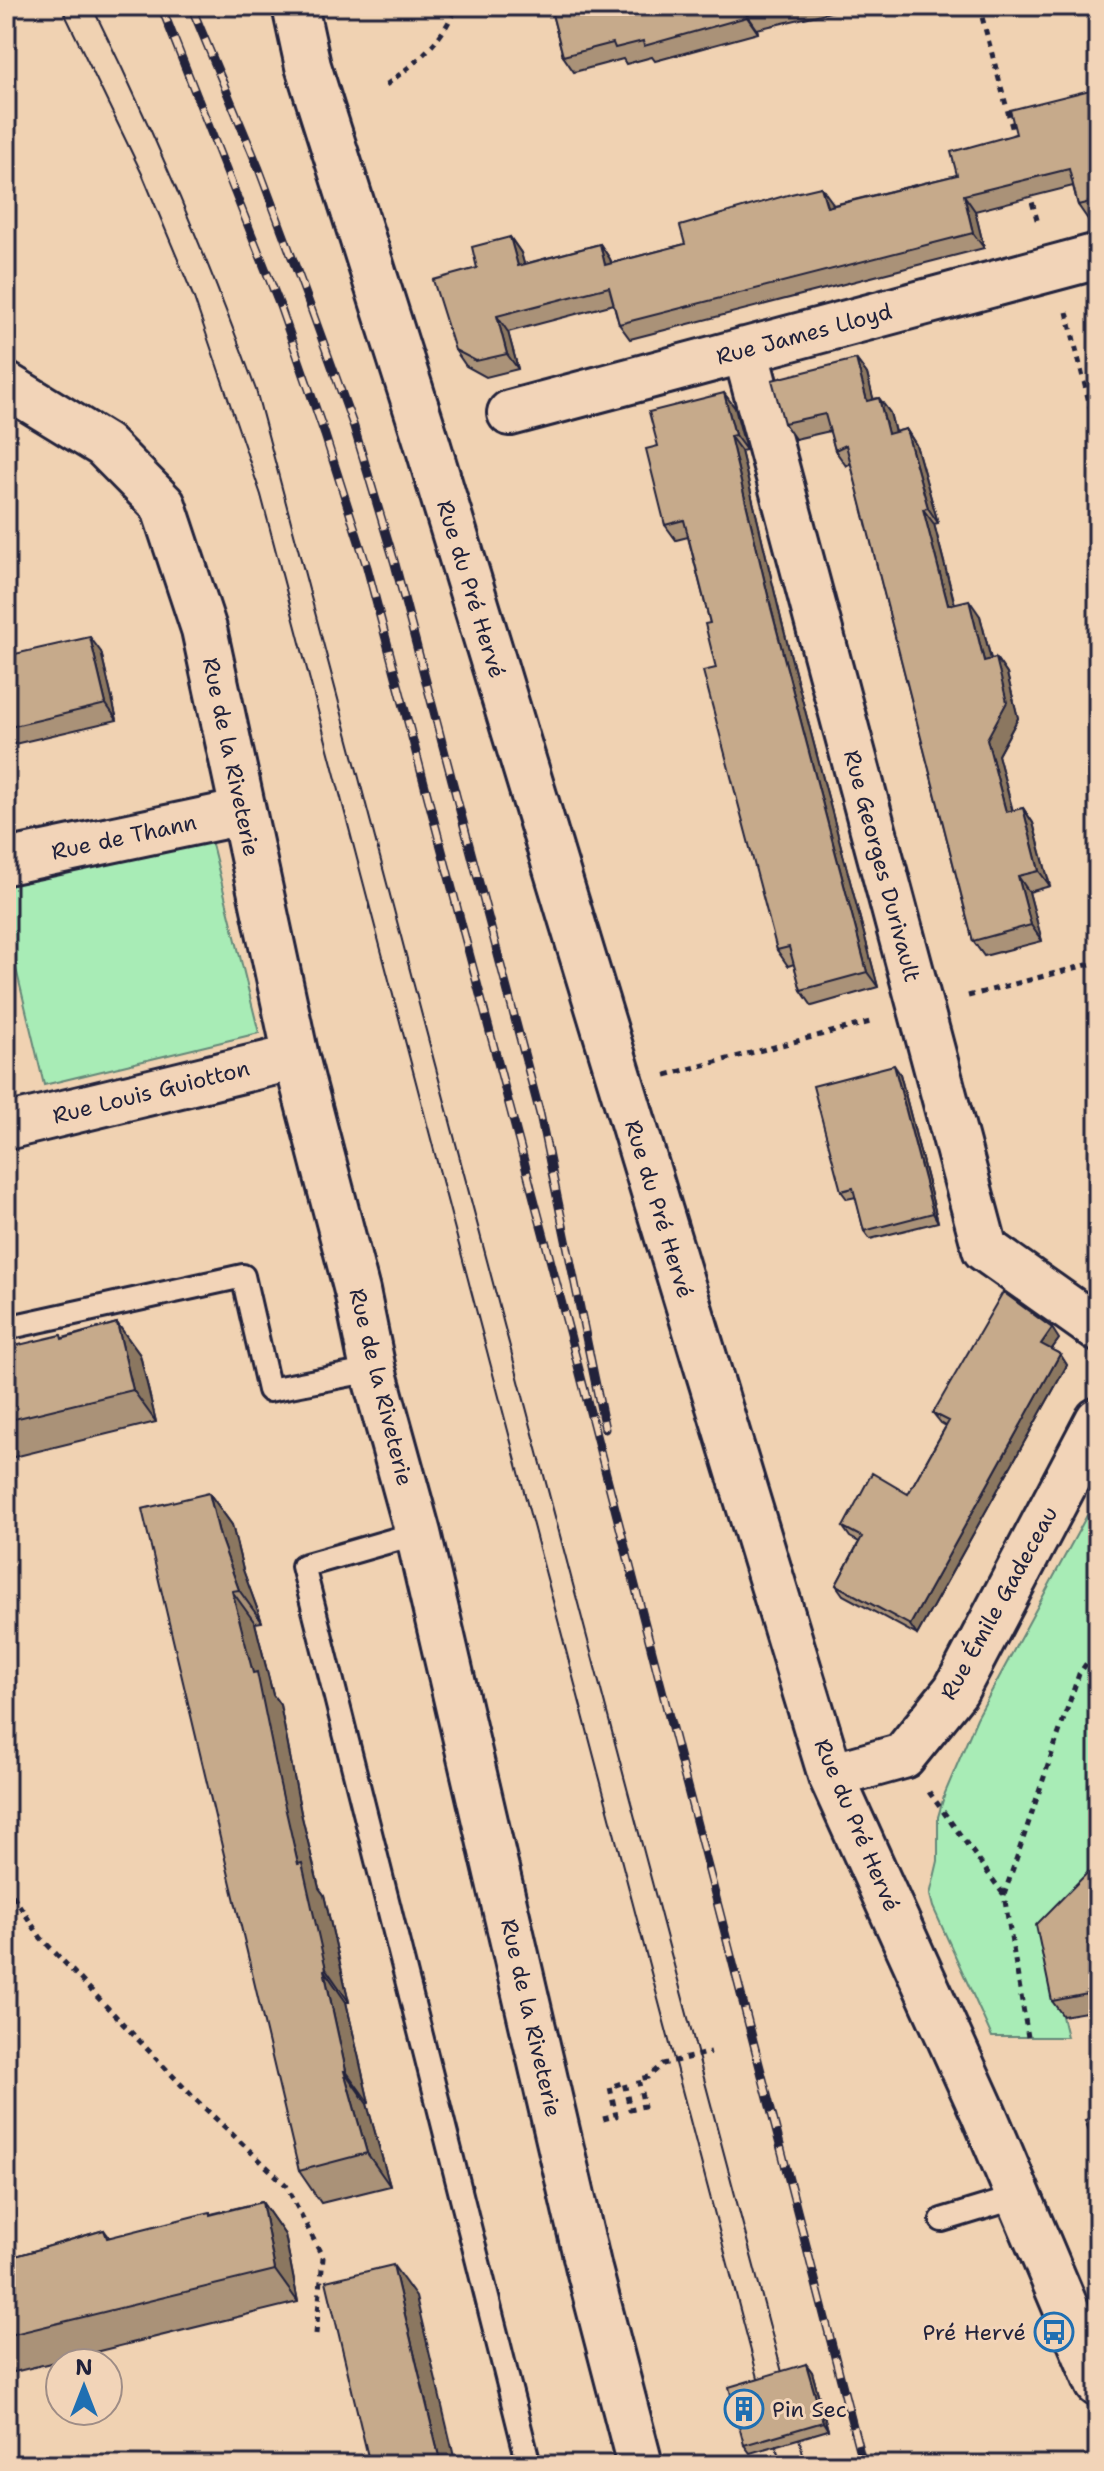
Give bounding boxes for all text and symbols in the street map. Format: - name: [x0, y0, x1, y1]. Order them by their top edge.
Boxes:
- street label: Rue James Lloyd: [713, 297, 895, 371]
- street label: Rue du Pré Hervé: [430, 497, 512, 681]
- street label: Rue de la Riveterie: [196, 655, 266, 859]
- street label: Rue Georges Durivault: [837, 747, 927, 985]
- street label: Rue de Thann: [49, 807, 199, 867]
- street label: Rue Louis Guiotton: [50, 1054, 252, 1130]
- street label: Rue du Pré Hervé: [618, 1117, 700, 1301]
- street label: Rue de la Riveterie: [342, 1285, 420, 1489]
- street label: Rue Émile Gadeceau: [934, 1501, 1064, 1705]
- street label: Rue du Pré Hervé: [808, 1734, 906, 1916]
- street label: Rue de la Riveterie: [494, 1916, 568, 2120]
- bus stop icon: Pré Hervé: [1033, 2311, 1075, 2353]
- place label: Pré Hervé: [922, 2318, 1026, 2347]
- north arrow: [44, 2347, 124, 2427]
- text: N: [75, 2353, 93, 2382]
- building icon: Pin Sec: [723, 2388, 765, 2430]
- place label: Pin Sec: [772, 2395, 847, 2424]

